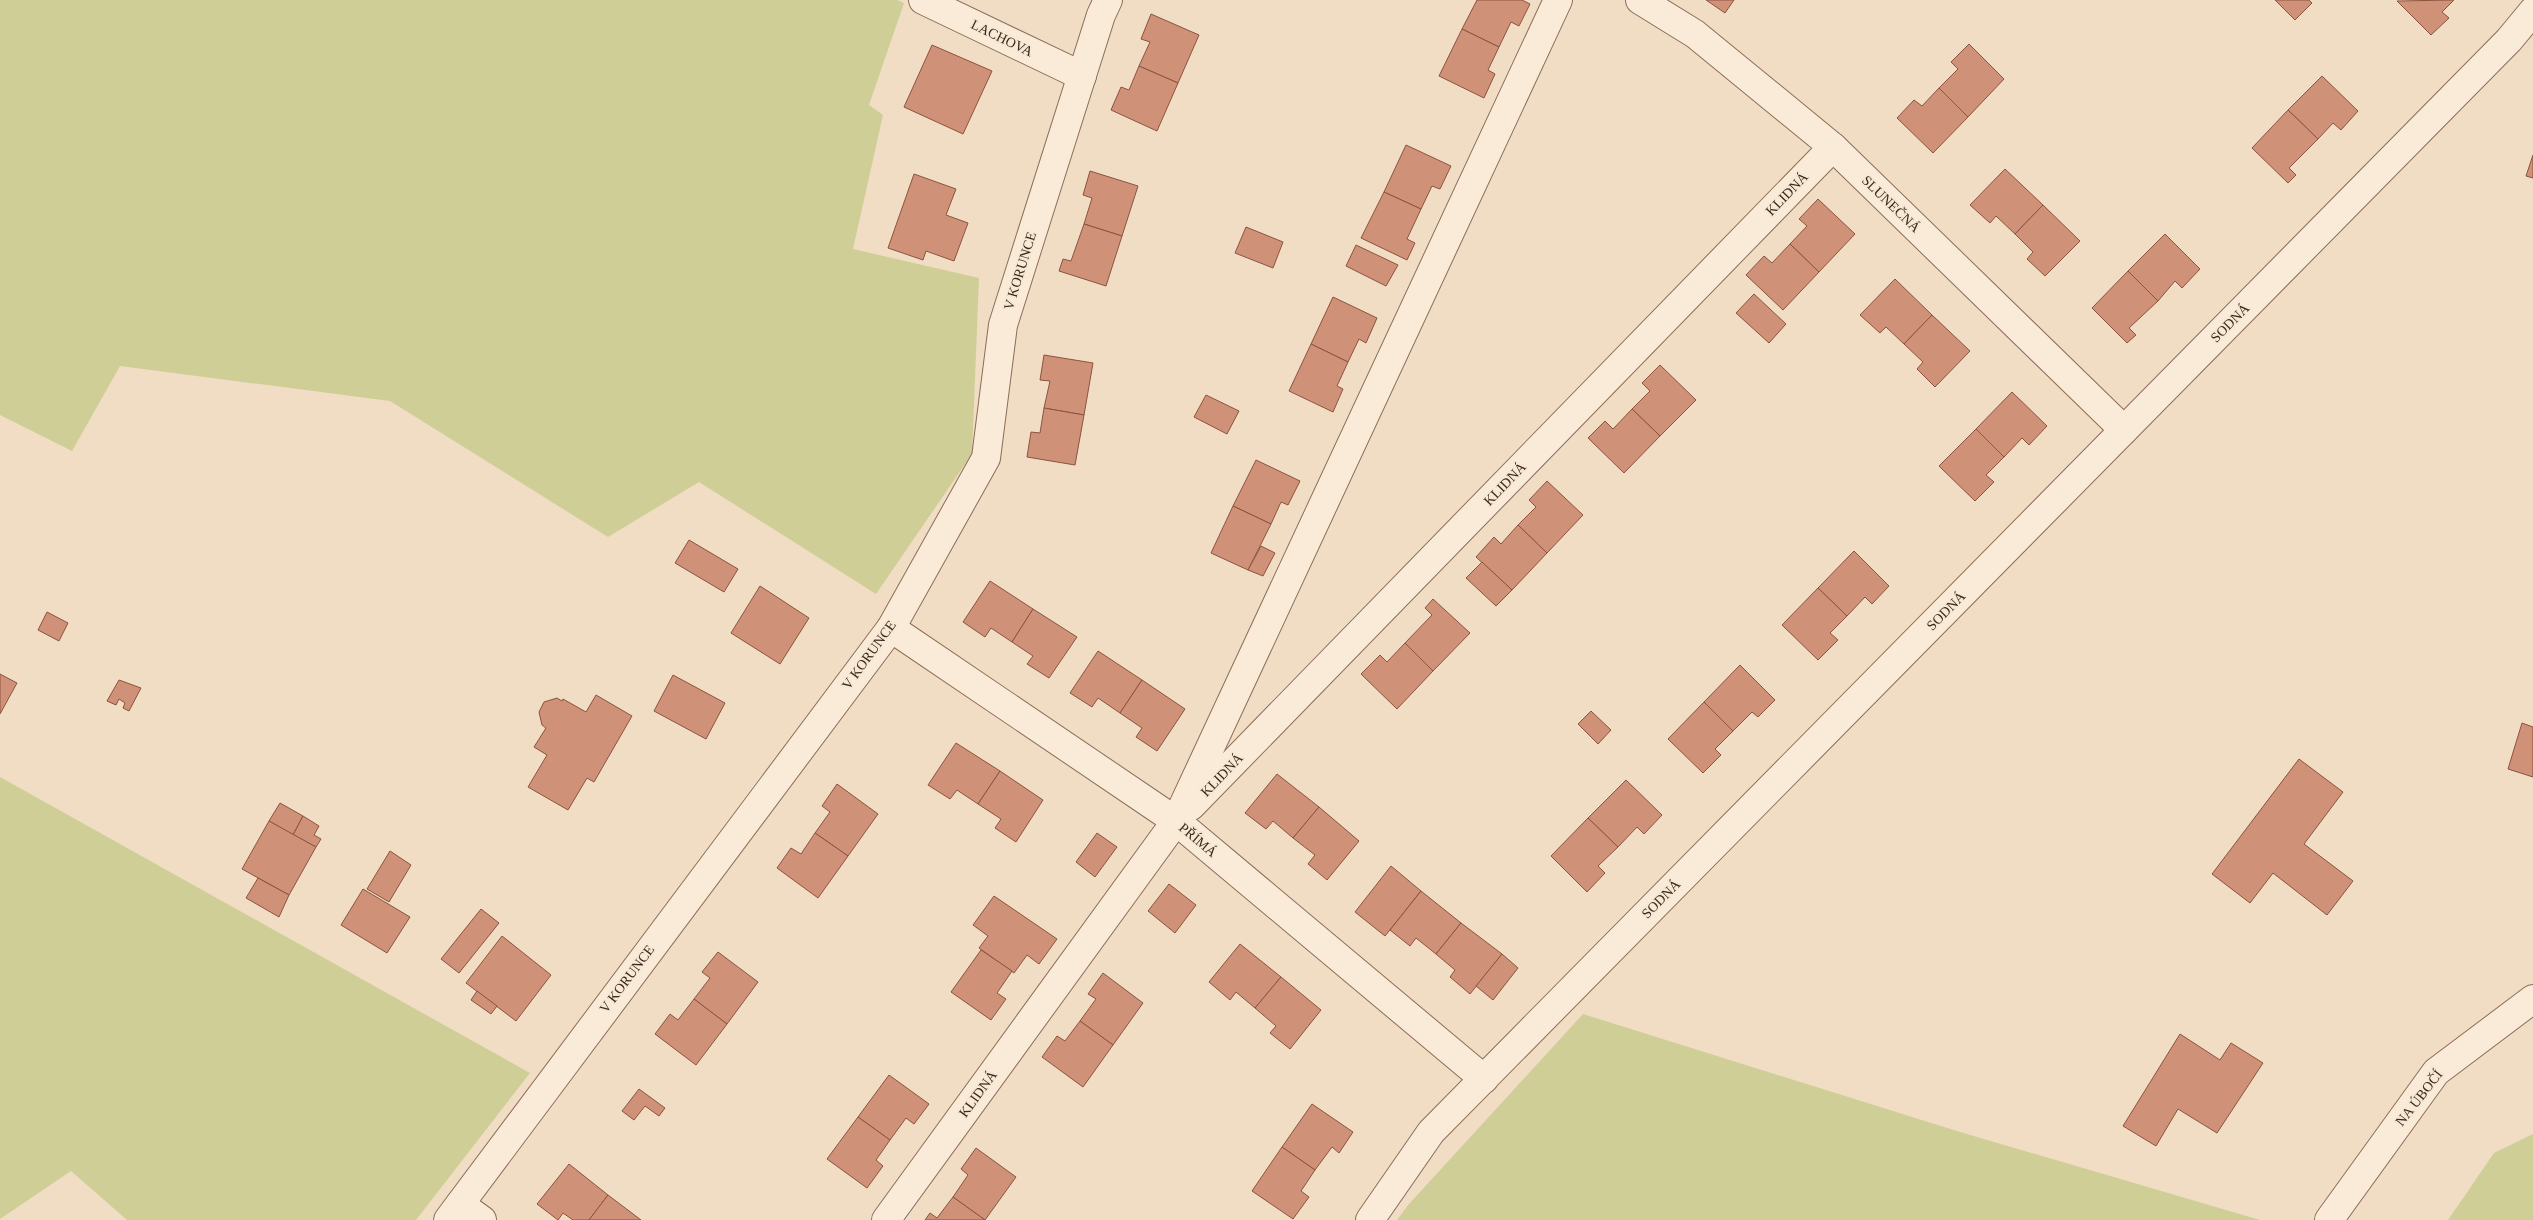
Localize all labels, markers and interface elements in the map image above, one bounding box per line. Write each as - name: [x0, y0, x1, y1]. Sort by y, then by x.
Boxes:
- street label: LACHOVA: [969, 17, 1036, 60]
- street label: KLIDNÁ: [1762, 168, 1812, 219]
- street label: SLUNEČNÁ: [1859, 172, 1924, 236]
- street label: V KORUNCE: [1001, 230, 1039, 312]
- street label: SODNÁ: [2207, 299, 2253, 345]
- street label: KLIDNÁ: [1480, 458, 1530, 509]
- street label: SODNÁ: [1923, 587, 1969, 633]
- street label: V KORUNCE: [839, 618, 899, 692]
- street label: KLIDNÁ: [1197, 749, 1247, 800]
- street label: PŘÍMÁ: [1176, 819, 1221, 861]
- street label: SODNÁ: [1638, 875, 1684, 921]
- street label: V KORUNCE: [597, 942, 657, 1016]
- street label: NA ÚBOČÍ: [2392, 1066, 2446, 1129]
- street label: KLIDNÁ: [955, 1067, 1000, 1120]

